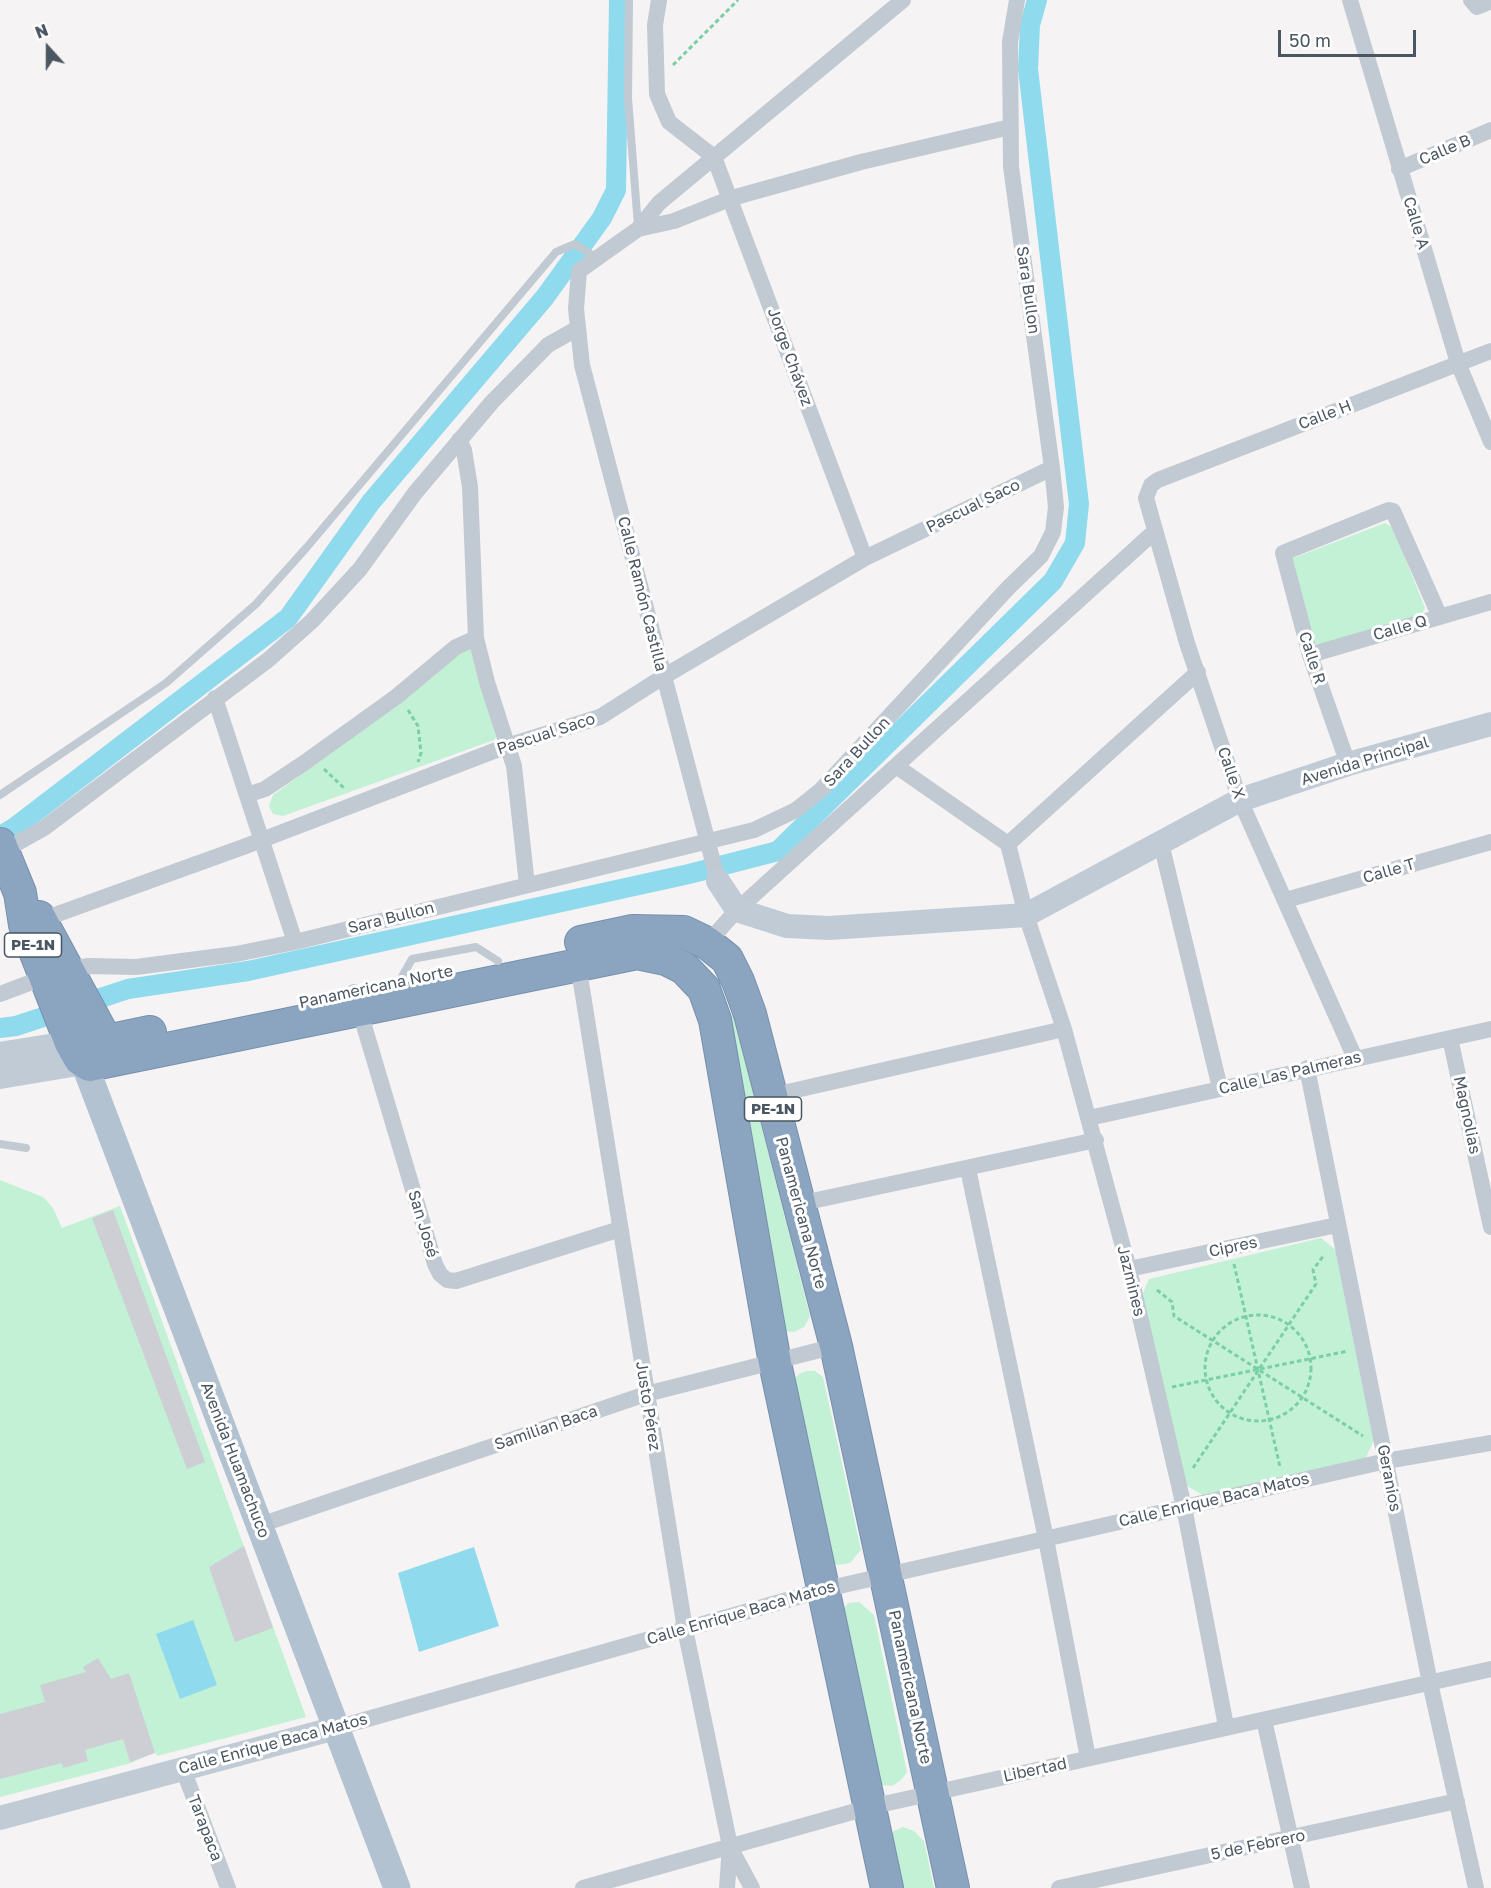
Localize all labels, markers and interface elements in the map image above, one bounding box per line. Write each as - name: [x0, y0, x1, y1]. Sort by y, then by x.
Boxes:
- north arrow: [18, 18, 78, 78]
- scale bar: [1281, 18, 1419, 56]
- text: N: [32, 20, 51, 43]
- text: 50 m: [1289, 29, 1331, 51]
- street label: Calle B: [1416, 131, 1474, 169]
- street label: Calle A: [1399, 194, 1433, 252]
- street label: Sara Bullon: [1012, 245, 1044, 335]
- street label: Jorge Chávez: [763, 305, 817, 409]
- street label: Calle H: [1296, 396, 1354, 434]
- street label: Pascual Saco: [923, 475, 1023, 537]
- street label: Calle Ramón Castilla: [613, 515, 671, 673]
- street label: Calle Q: [1371, 611, 1429, 645]
- street label: Calle R: [1295, 629, 1329, 687]
- street label: Pascual Saco: [495, 709, 597, 759]
- street label: Sara Bullon: [820, 713, 894, 791]
- street label: Avenida Principal: [1299, 732, 1431, 790]
- street label: Calle X: [1213, 744, 1249, 802]
- street label: Calle T: [1361, 854, 1417, 888]
- street label: Sara Bullon: [346, 898, 436, 938]
- road number: PE-1N: [4, 933, 62, 957]
- street label: Panamericana Norte: [297, 961, 455, 1013]
- street label: Calle Las Palmeras: [1217, 1047, 1363, 1099]
- street label: Magnolias: [1449, 1074, 1485, 1156]
- road number: PE-1N: [744, 1097, 802, 1121]
- street label: Panamericana Norte: [771, 1135, 831, 1291]
- street label: San José: [404, 1188, 442, 1260]
- street label: Cipres: [1207, 1233, 1259, 1261]
- street label: Jazmines: [1113, 1244, 1149, 1318]
- street label: Justo Pérez: [631, 1360, 665, 1452]
- street label: Avenida Huamachuco: [196, 1379, 274, 1541]
- street label: Samilian Baca: [492, 1401, 600, 1455]
- street label: Geranios: [1373, 1443, 1405, 1513]
- street label: Calle Enrique Baca Matos: [1117, 1469, 1311, 1531]
- street label: Calle Enrique Baca Matos: [645, 1577, 837, 1649]
- street label: Panamericana Norte: [884, 1608, 936, 1766]
- street label: Calle Enrique Baca Matos: [176, 1710, 370, 1778]
- street label: Libertad: [1002, 1754, 1068, 1786]
- street label: Tarapaca: [184, 1792, 226, 1864]
- street label: 5 de Febrero: [1209, 1826, 1307, 1864]

